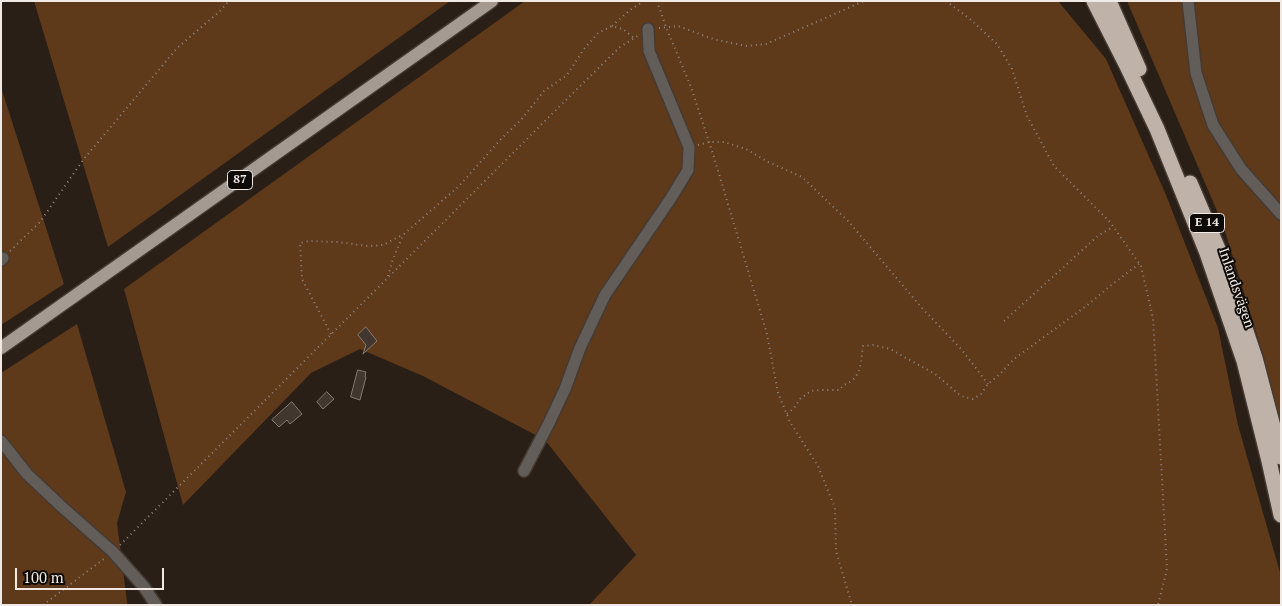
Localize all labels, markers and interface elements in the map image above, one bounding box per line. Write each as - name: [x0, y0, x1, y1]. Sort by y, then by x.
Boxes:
- road number: 87: [228, 170, 252, 190]
- road number: E 14: [1190, 214, 1224, 232]
- street label: Inlandsvägen: [1214, 246, 1258, 330]
- scale bar: [18, 558, 166, 590]
- text: 100 m: [23, 567, 64, 587]

